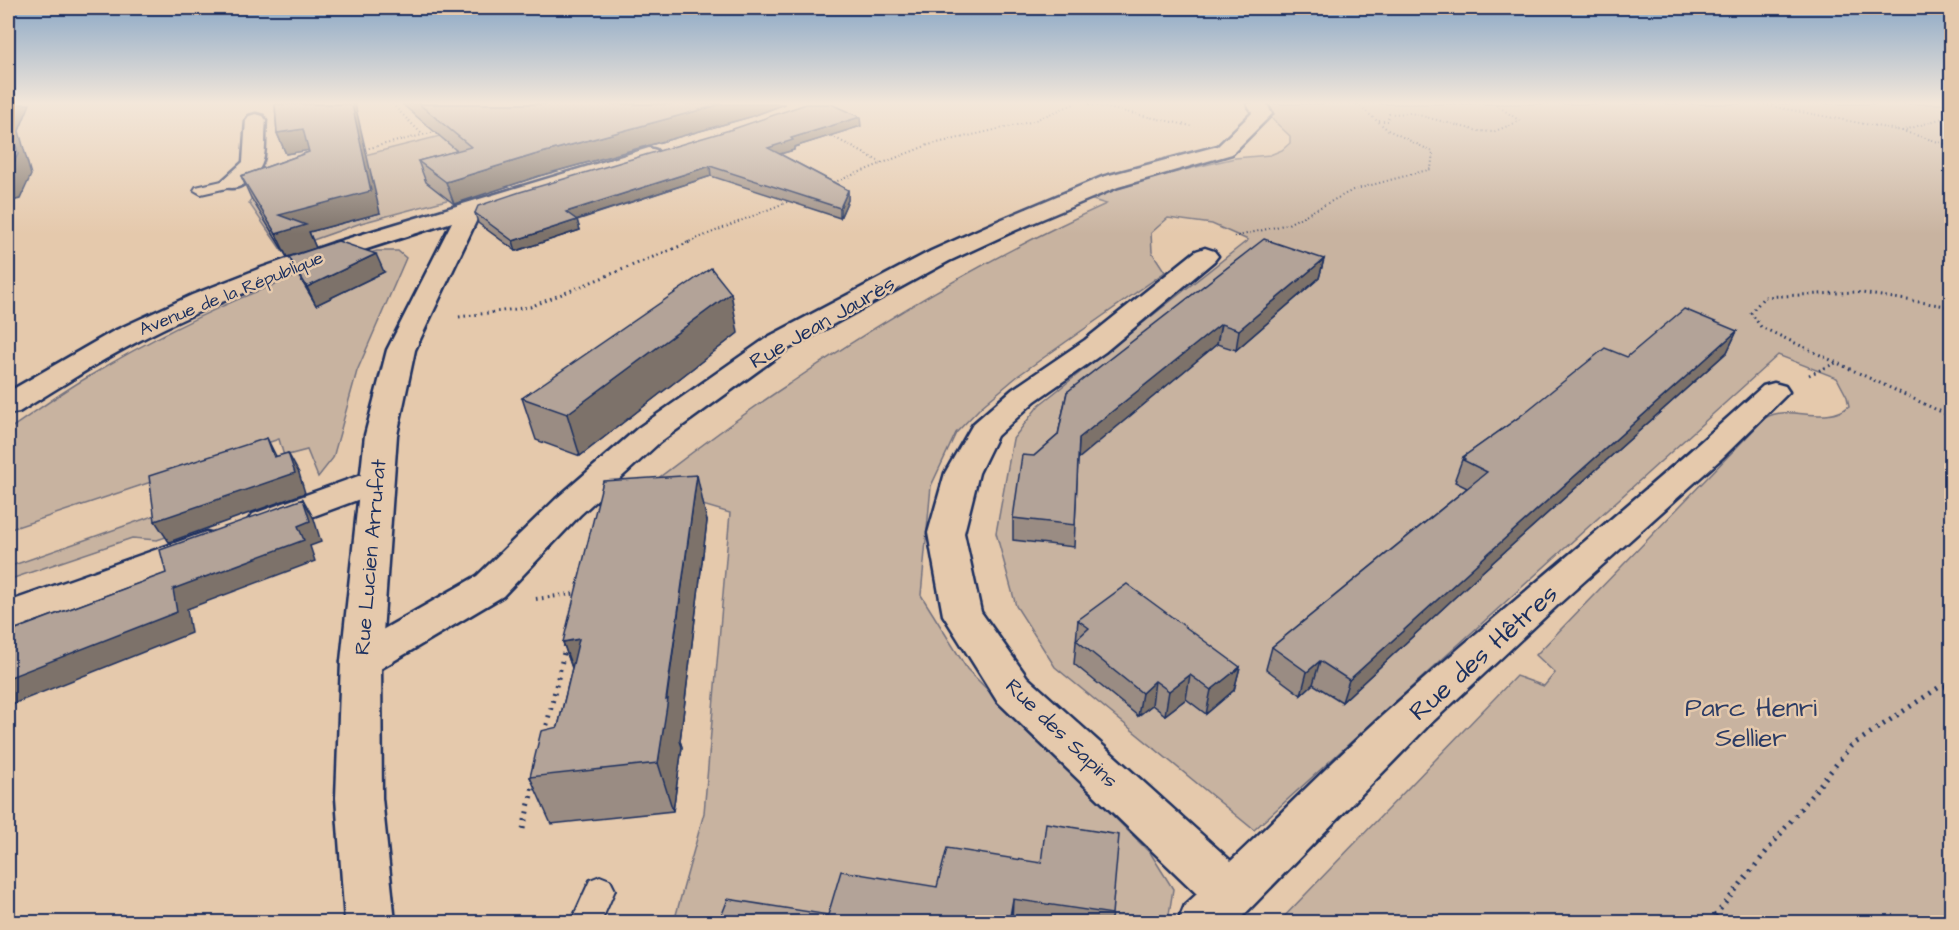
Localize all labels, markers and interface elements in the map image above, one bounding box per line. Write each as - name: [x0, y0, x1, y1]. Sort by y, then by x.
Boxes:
- street label: Avenue de la République: [135, 245, 327, 342]
- street label: Rue Jean Jaurès: [744, 269, 900, 376]
- street label: Rue Lucien Arrufat: [347, 458, 394, 656]
- street label: Rue des Hêtres: [1401, 576, 1566, 729]
- street label: Rue des Sapins: [998, 672, 1124, 795]
- park label: Parc Henri Sellier: [1685, 690, 1817, 756]

